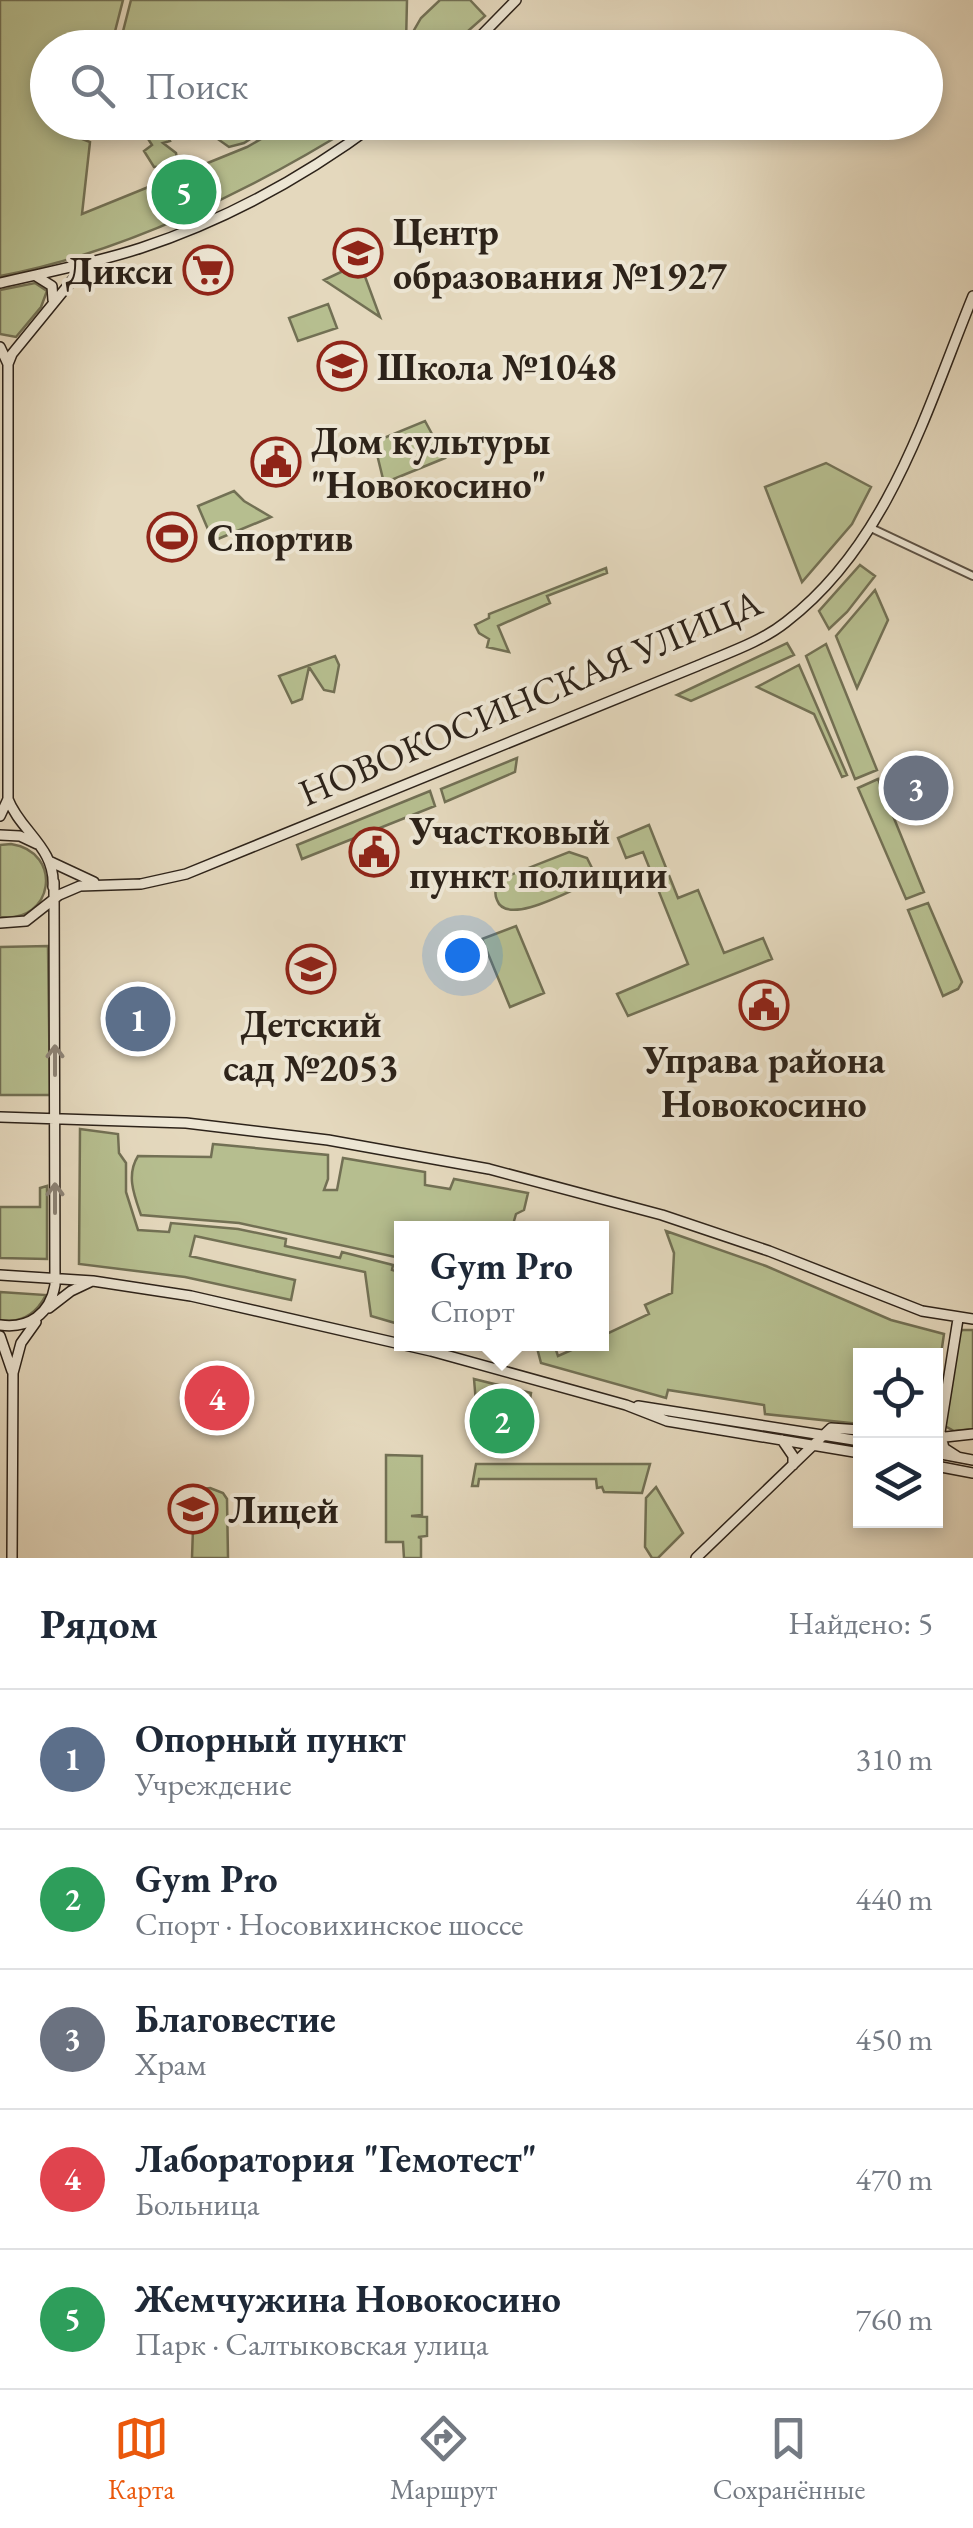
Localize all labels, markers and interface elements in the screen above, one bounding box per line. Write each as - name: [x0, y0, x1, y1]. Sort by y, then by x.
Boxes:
- search box: [30, 30, 943, 140]
- icon: search: [65, 58, 120, 113]
- text: Поиск: [145, 61, 248, 110]
- pin: 5: [152, 154, 216, 230]
- place label: Центр образования №1927: [393, 207, 728, 300]
- school or university icon: Центр образования №1927: [332, 227, 384, 279]
- supermarket icon: Дикси: [182, 244, 234, 296]
- place label: Дикси: [65, 246, 173, 295]
- school or university icon: Школа №1048: [316, 340, 368, 392]
- place label: Школа №1048: [377, 342, 617, 391]
- place label: Дом культуры "Новокосино": [311, 416, 551, 509]
- public building icon: Дом культуры "Новокосино": [250, 436, 302, 488]
- sports icon: Спортив: [146, 511, 198, 563]
- place label: Спортив: [207, 513, 353, 562]
- street label: НОВОКОСИНСКАЯ УЛИЦА: [291, 577, 769, 817]
- pin: 3: [884, 750, 948, 826]
- place label: Участковый пункт полиции: [408, 806, 667, 899]
- public building icon: Участковый пункт полиции: [348, 826, 400, 878]
- your location: [437, 930, 488, 981]
- school or university icon: Детский сад №2053: [285, 943, 337, 995]
- public building icon: Управа района Новокосино: [738, 979, 790, 1031]
- pin: 1: [106, 982, 170, 1056]
- place label: Детский сад №2053: [223, 999, 399, 1092]
- place label: Управа района Новокосино: [642, 1035, 886, 1128]
- one-way arrow: [46, 1045, 64, 1078]
- one-way arrow: [46, 1182, 64, 1214]
- popup: [394, 1221, 609, 1351]
- text: Gym Pro: [430, 1241, 573, 1290]
- text: Спорт: [430, 1290, 515, 1332]
- map controls: [853, 1348, 943, 1528]
- button: locate: [853, 1348, 943, 1438]
- pin: 4: [184, 1360, 250, 1436]
- pin: 2: [470, 1384, 534, 1458]
- button: layers: [853, 1438, 943, 1528]
- school or university icon: Лицей: [167, 1483, 219, 1535]
- place label: Лицей: [228, 1485, 339, 1534]
- text: Рядом: [40, 1596, 158, 1651]
- text: Найдено: 5: [788, 1602, 933, 1644]
- text: Опорный пункт: [135, 1714, 406, 1763]
- text: 1: [64, 1738, 81, 1780]
- text: 310 m: [856, 1738, 933, 1780]
- text: Учреждение: [135, 1763, 292, 1805]
- text: Gym Pro: [135, 1854, 278, 1903]
- text: 2: [64, 1878, 81, 1920]
- text: 440 m: [856, 1878, 933, 1920]
- text: Спорт · Носовихинское шоссе: [135, 1903, 524, 1945]
- text: Благовестие: [135, 1994, 336, 2043]
- text: 3: [64, 2018, 81, 2060]
- text: 450 m: [856, 2018, 933, 2060]
- text: Храм: [135, 2043, 206, 2085]
- text: Лаборатория "Гемотест": [135, 2134, 537, 2183]
- text: 4: [64, 2158, 81, 2200]
- text: 470 m: [856, 2158, 933, 2200]
- text: Больница: [135, 2183, 259, 2225]
- text: Жемчужина Новокосино: [135, 2274, 561, 2323]
- text: 5: [64, 2298, 81, 2340]
- text: 760 m: [856, 2298, 933, 2340]
- text: Парк · Салтыковская улица: [135, 2323, 489, 2365]
- tab: Карта: [108, 2411, 175, 2507]
- tab: Маршрут: [390, 2411, 497, 2507]
- tab: Сохранённые: [713, 2411, 865, 2507]

